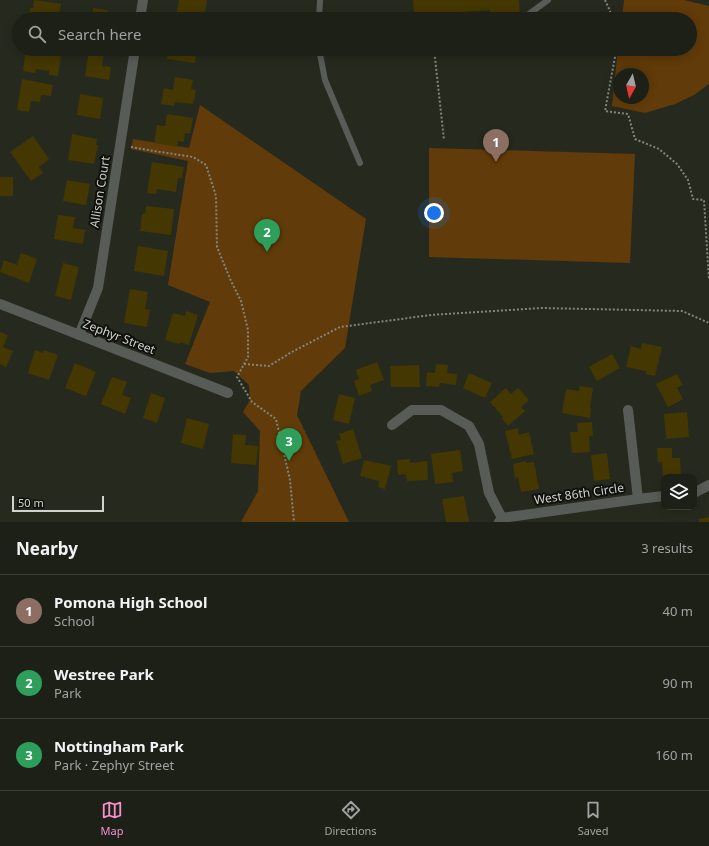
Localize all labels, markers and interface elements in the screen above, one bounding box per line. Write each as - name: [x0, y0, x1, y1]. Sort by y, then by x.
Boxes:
- search box: [12, 12, 697, 56]
- icon: search: [26, 23, 48, 45]
- text: Search here: [58, 24, 141, 44]
- north arrow: [613, 68, 649, 104]
- pin: 1: [483, 129, 509, 162]
- street label: Allison Court: [85, 154, 114, 229]
- your location: [424, 203, 444, 223]
- pin: 2: [254, 219, 280, 252]
- street label: Zephyr Street: [81, 315, 158, 358]
- pin: 3: [276, 428, 302, 461]
- map controls: [661, 474, 697, 510]
- button: layers: [661, 474, 697, 510]
- street label: West 86th Circle: [533, 479, 625, 508]
- scale bar: [12, 494, 104, 513]
- text: 50 m: [18, 495, 44, 510]
- text: Nearby: [16, 537, 78, 560]
- text: 3 results: [641, 539, 693, 557]
- text: Pomona High School: [54, 592, 207, 612]
- text: 1: [25, 602, 33, 620]
- text: 40 m: [663, 602, 693, 620]
- text: School: [54, 612, 95, 630]
- text: Westree Park: [54, 664, 154, 684]
- text: 2: [25, 674, 33, 692]
- text: 90 m: [663, 674, 693, 692]
- text: Park: [54, 684, 81, 702]
- text: Nottingham Park: [54, 736, 184, 756]
- text: 3: [25, 746, 33, 764]
- text: 160 m: [655, 746, 693, 764]
- text: Park · Zephyr Street: [54, 756, 174, 774]
- tab: Map: [101, 799, 123, 838]
- tab: Directions: [324, 799, 377, 838]
- tab: Saved: [578, 799, 608, 838]

